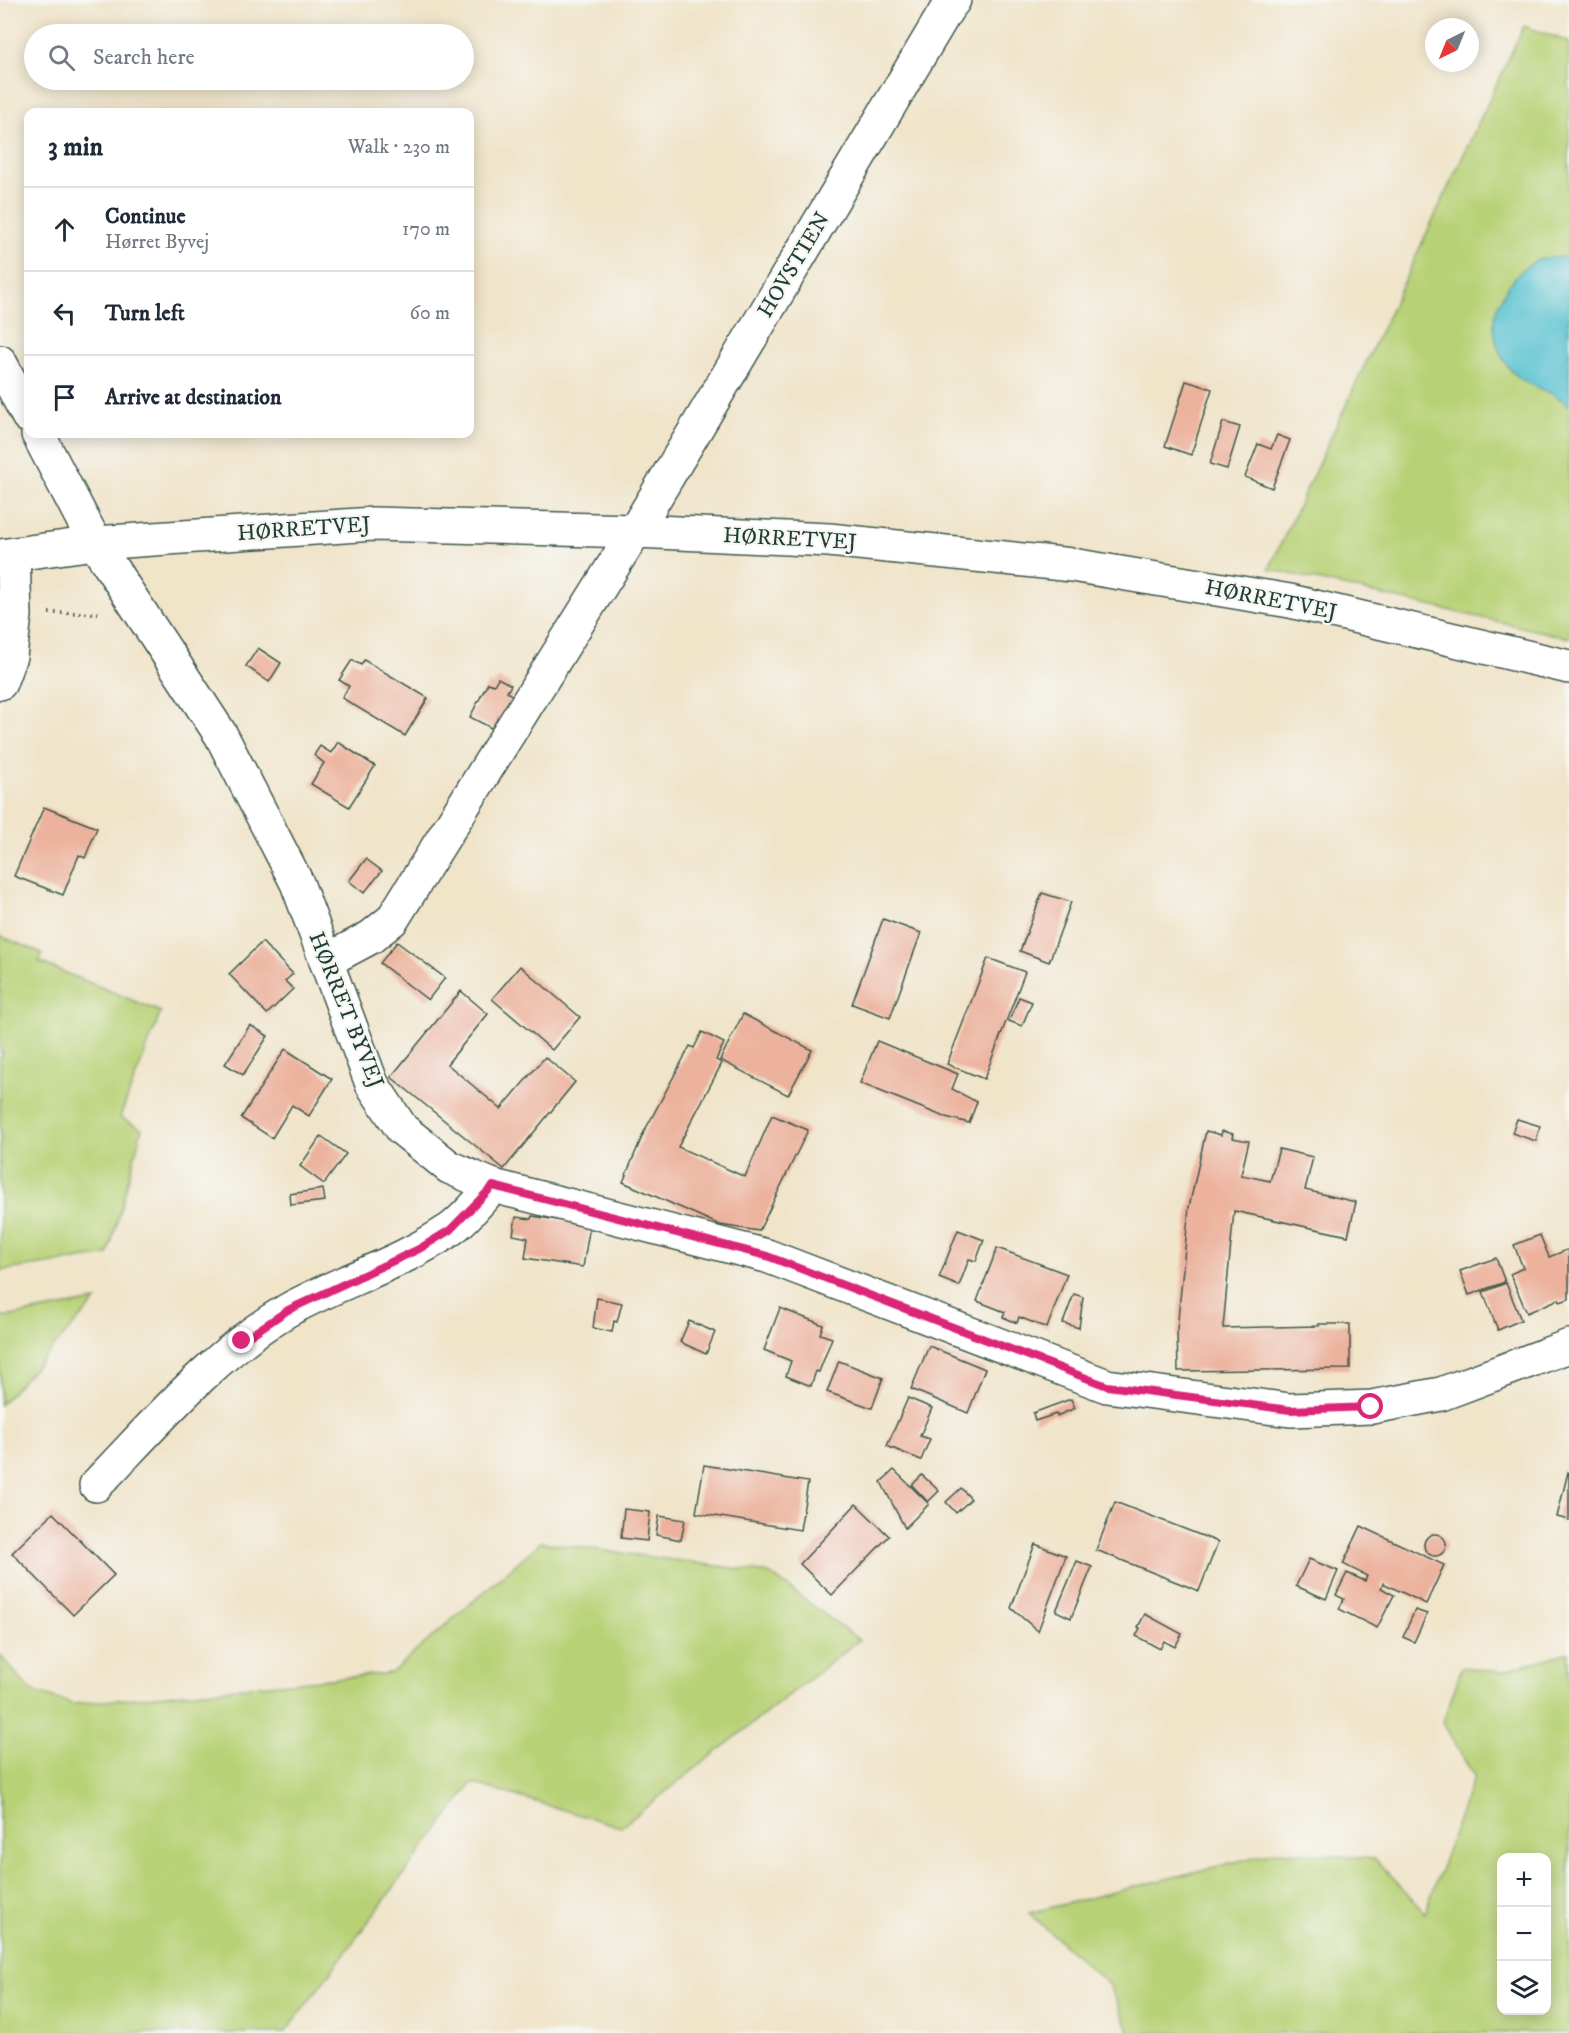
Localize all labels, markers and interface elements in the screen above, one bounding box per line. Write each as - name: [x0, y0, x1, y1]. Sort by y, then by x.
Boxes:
- north arrow: [1425, 18, 1479, 72]
- search box: [24, 24, 474, 90]
- icon: search: [45, 41, 78, 74]
- text: Search here: [93, 44, 195, 71]
- text: 3 min: [48, 131, 103, 164]
- text: Walk · 230 m: [348, 135, 450, 160]
- text: Continue: [105, 203, 186, 230]
- street label: HOVSTIEN: [752, 207, 836, 323]
- icon: ahead: [48, 213, 81, 246]
- text: 170 m: [402, 217, 450, 242]
- text: Hørret Byvej: [105, 230, 209, 255]
- icon: left: [48, 297, 81, 330]
- text: Turn left: [105, 300, 185, 327]
- text: 60 m: [410, 301, 450, 326]
- icon: arrive: [48, 381, 81, 414]
- text: Arrive at destination: [105, 384, 282, 411]
- street label: HØRRETVEJ: [236, 511, 372, 547]
- street label: HØRRETVEJ: [722, 522, 858, 556]
- street label: HØRRETVEJ: [1203, 574, 1339, 626]
- street label: HØRRET BYVEJ: [302, 928, 390, 1092]
- route end: [228, 1327, 254, 1353]
- route start: [1357, 1393, 1383, 1419]
- map controls: [1497, 1853, 1551, 2015]
- button: +: [1497, 1853, 1551, 1907]
- button: −: [1497, 1907, 1551, 1961]
- button: layers: [1497, 1961, 1551, 2015]

